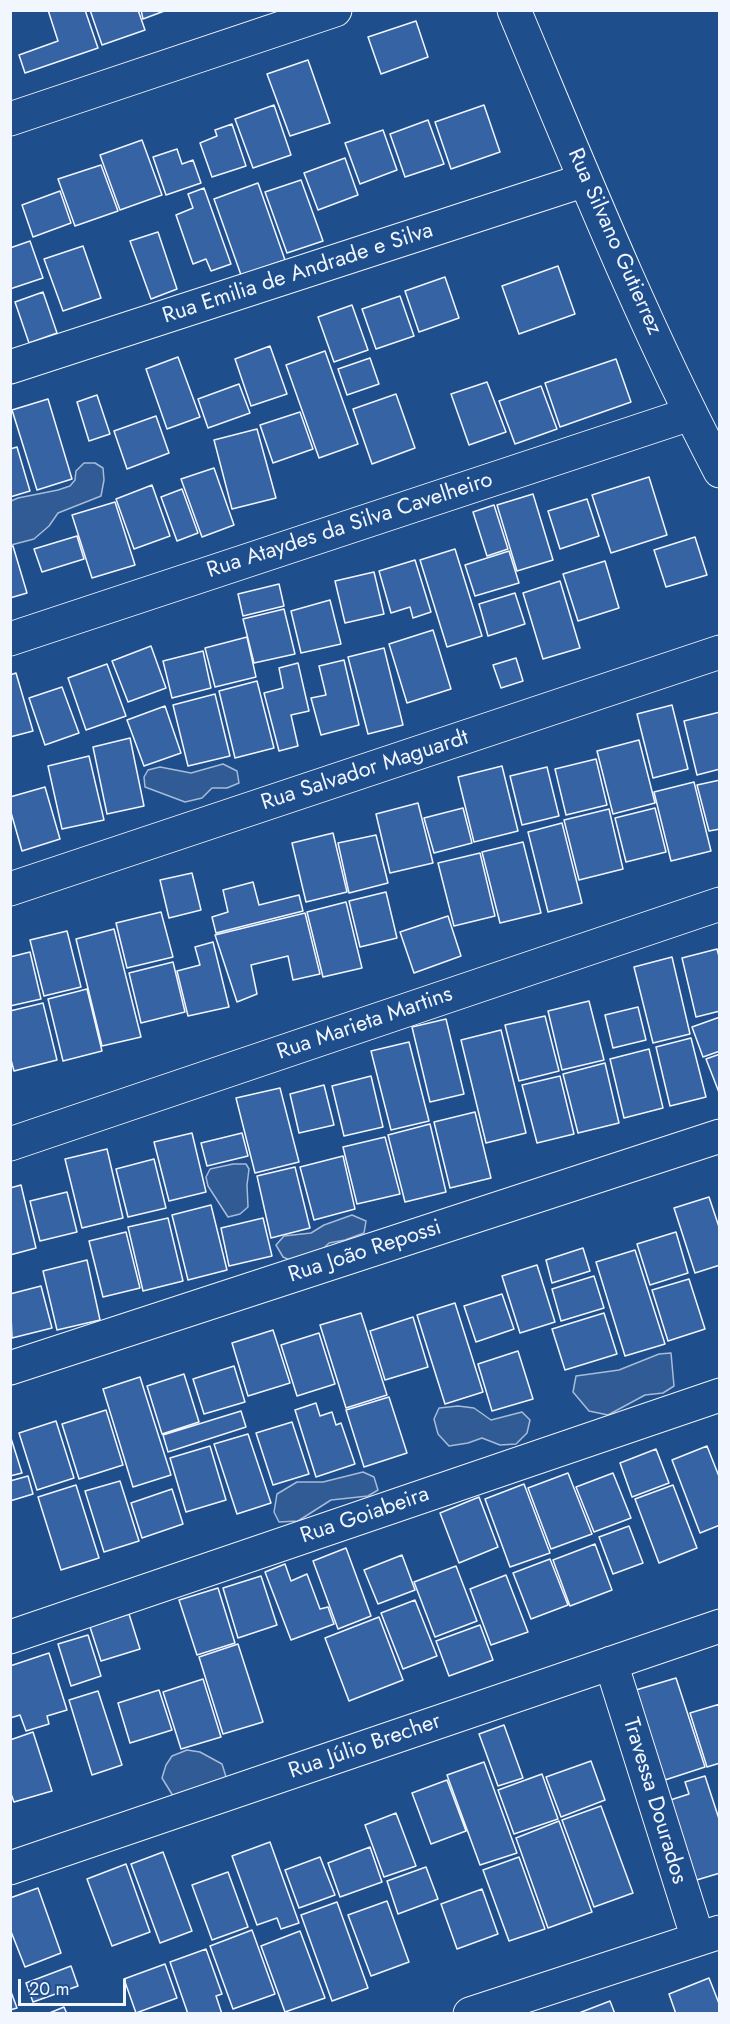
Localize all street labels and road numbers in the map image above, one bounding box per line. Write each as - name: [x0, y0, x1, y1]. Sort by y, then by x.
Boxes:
- street label: Rua Silvano Gutierrez: [561, 145, 667, 339]
- street label: Rua Emilia de Andrade e Silva: [159, 218, 437, 330]
- street label: Rua Ataydes da Silva Cavelheiro: [204, 467, 496, 585]
- street label: Rua Salvador Maguardt: [258, 725, 472, 817]
- street label: Rua Marieta Martins: [274, 982, 456, 1066]
- street label: Rua João Repossi: [285, 1215, 445, 1289]
- street label: Rua Goiabeira: [297, 1482, 433, 1550]
- street label: Rua Júlio Brecher: [286, 1709, 444, 1785]
- street label: Travessa Dourados: [616, 1715, 692, 1887]

